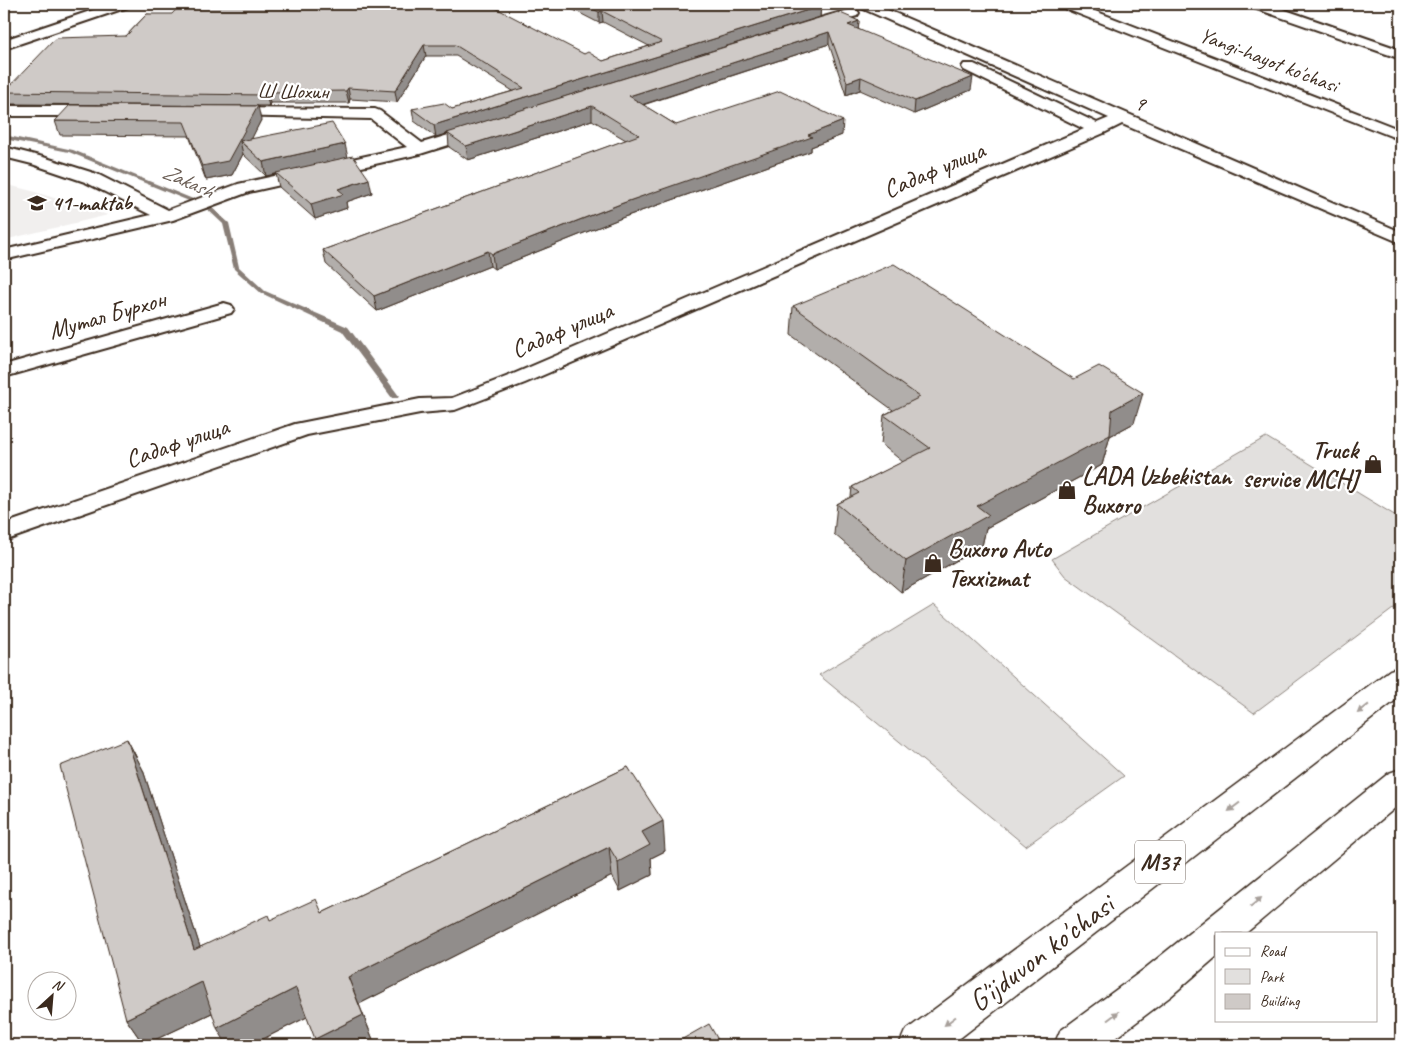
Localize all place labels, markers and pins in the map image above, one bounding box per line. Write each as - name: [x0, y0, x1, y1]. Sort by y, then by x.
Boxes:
- place label: 41-maktab: [52, 190, 133, 216]
- school or university icon: 41-maktab: [26, 192, 48, 214]
- place label: Truck service MCHJ: [1243, 434, 1362, 495]
- shop icon: Truck service MCHJ: [1362, 453, 1384, 475]
- place label: LADA Uzbekistan Buxoro: [1082, 460, 1233, 521]
- shop icon: LADA Uzbekistan Buxoro: [1056, 479, 1078, 501]
- place label: Buxoro Avto Texxizmat: [948, 533, 1053, 594]
- shop icon: Buxoro Avto Texxizmat: [922, 552, 944, 574]

